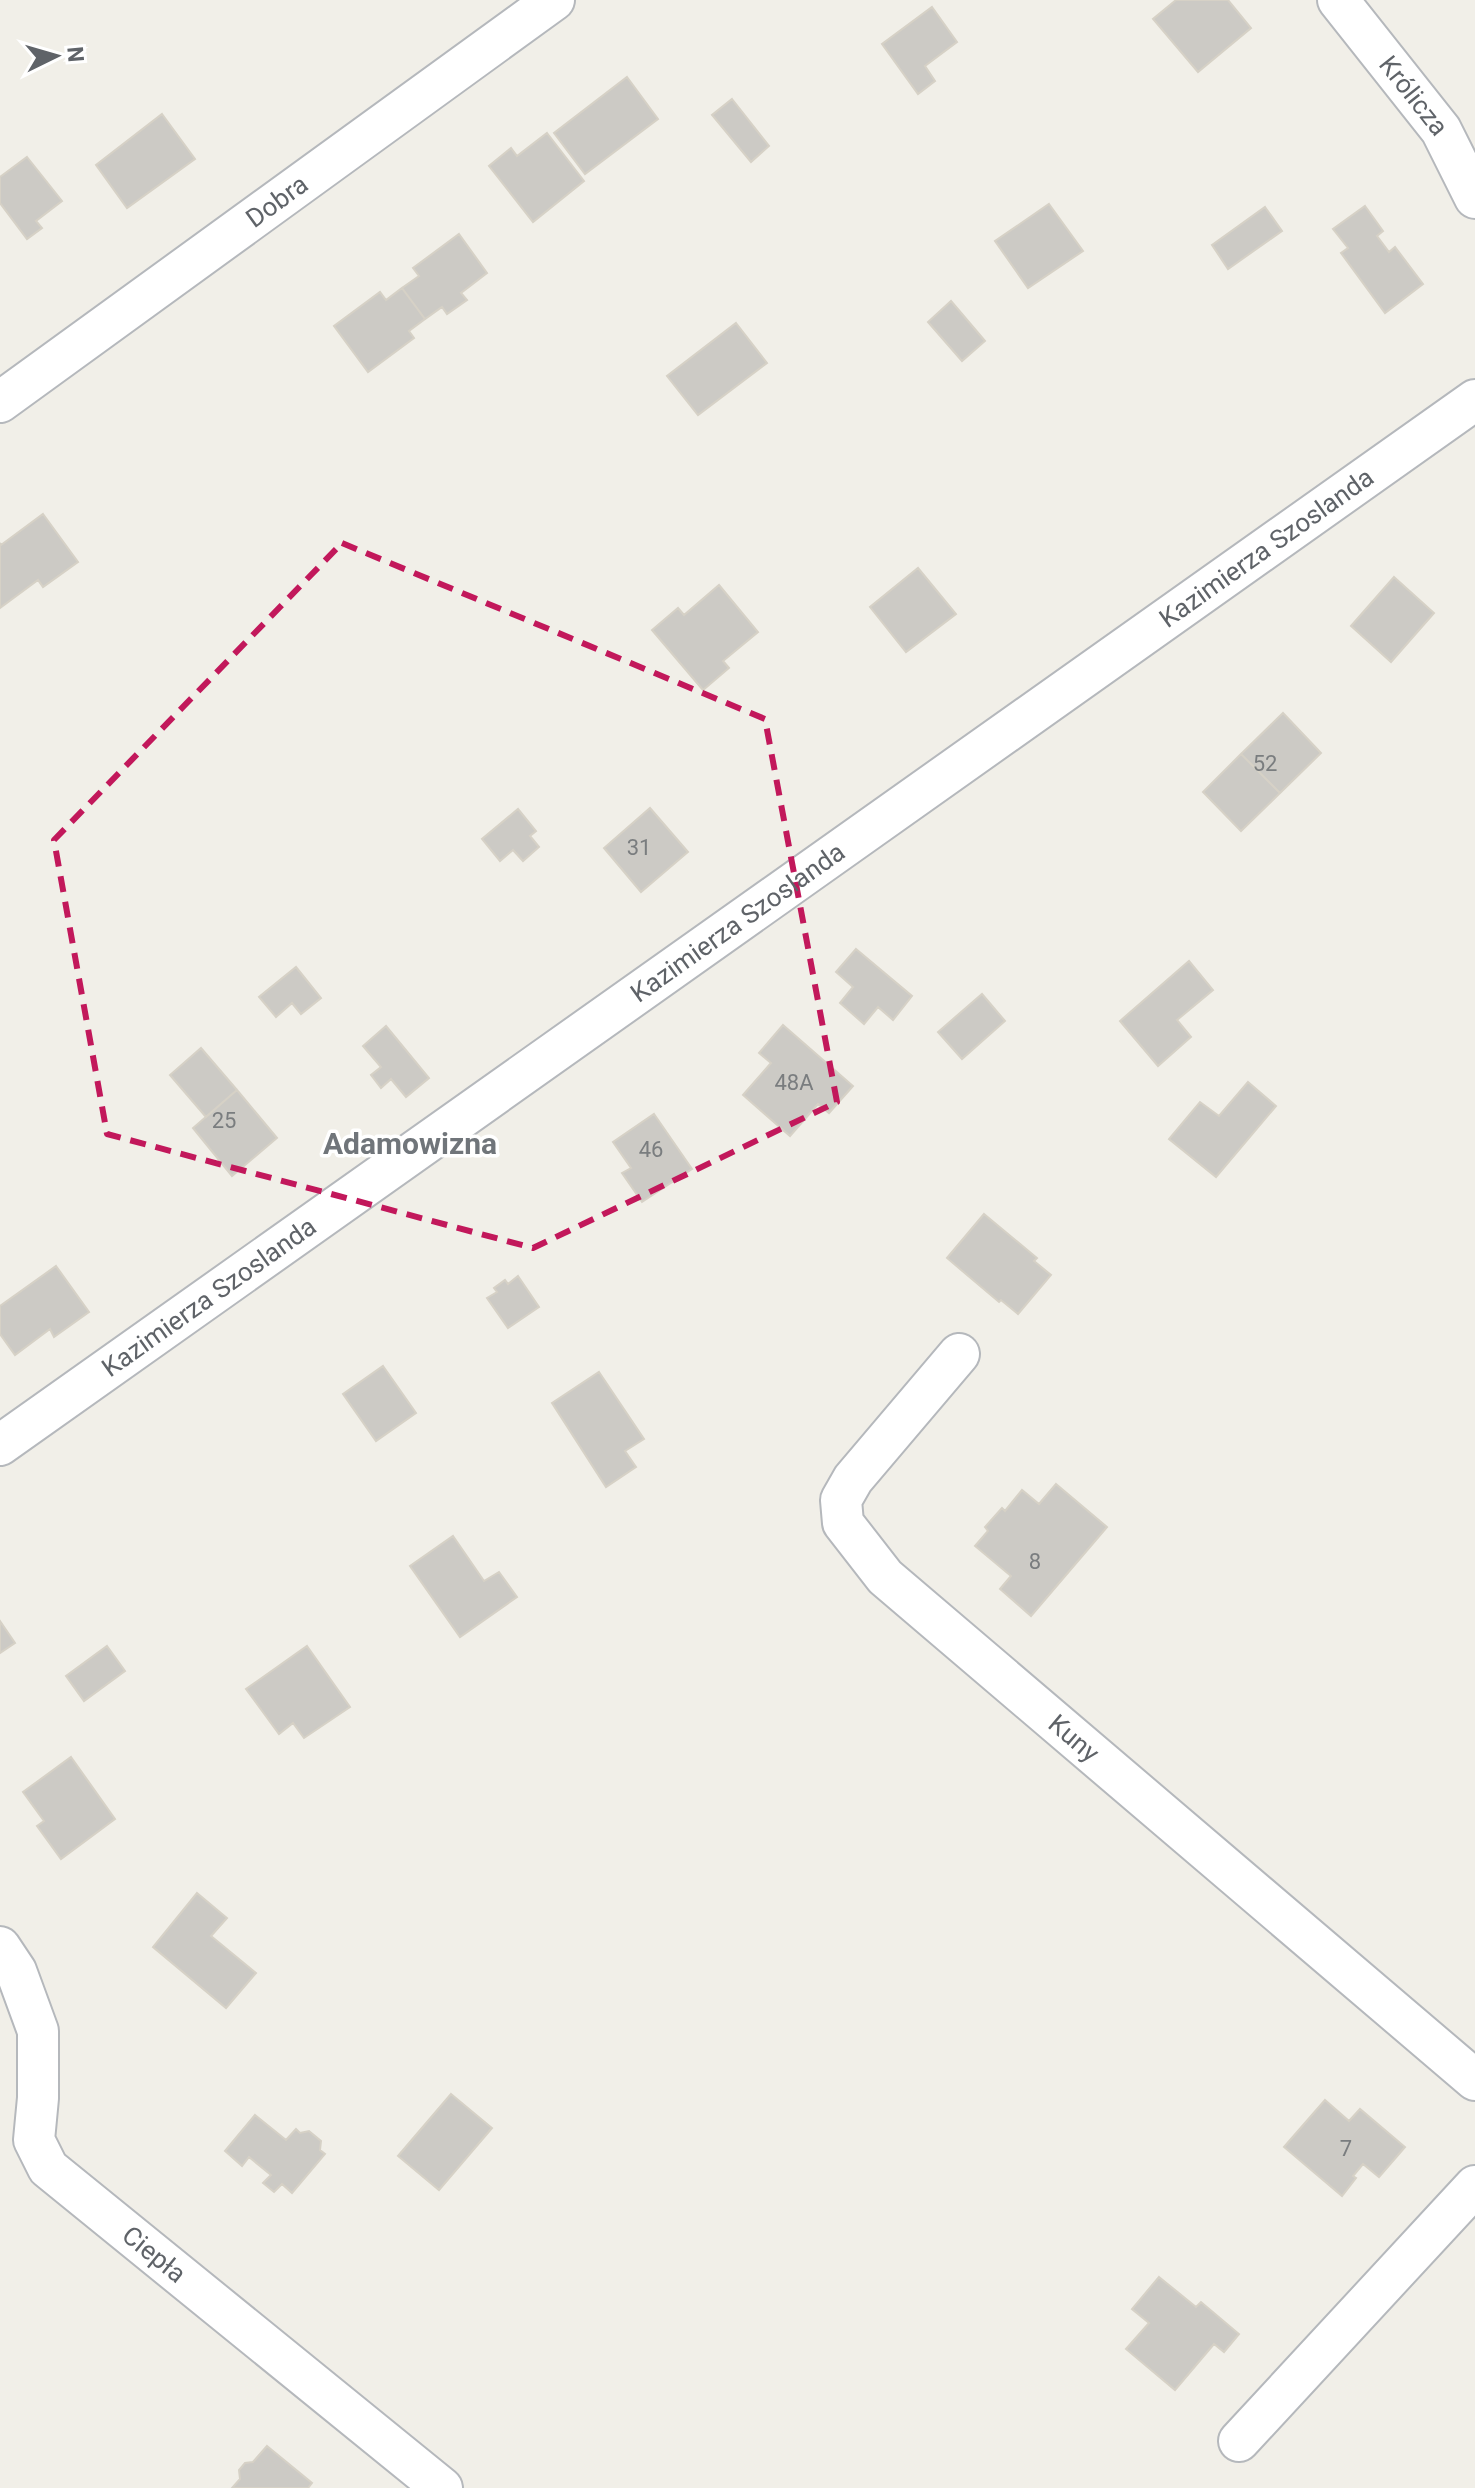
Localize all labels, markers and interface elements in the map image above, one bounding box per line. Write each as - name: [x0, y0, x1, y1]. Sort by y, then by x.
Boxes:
- north arrow: [16, 16, 96, 96]
- text: N: [62, 45, 89, 63]
- street label: Królicza: [1373, 50, 1454, 141]
- street label: Dobra: [240, 169, 314, 234]
- street label: Kazimierza Szoslanda: [1154, 462, 1379, 634]
- house number: 52: [1253, 751, 1277, 776]
- house number: 31: [627, 835, 651, 860]
- street label: Kazimierza Szoslanda: [625, 836, 850, 1008]
- house number: 48A: [774, 1070, 814, 1095]
- house number: 25: [212, 1108, 236, 1133]
- district label: Adamowizna: [323, 1126, 497, 1161]
- house number: 46: [639, 1137, 663, 1162]
- street label: Kazimierza Szoslanda: [96, 1211, 322, 1383]
- house number: 8: [1029, 1549, 1041, 1574]
- street label: Kuny: [1043, 1708, 1105, 1768]
- house number: 7: [1340, 2136, 1352, 2161]
- street label: Ciepła: [116, 2220, 192, 2289]

